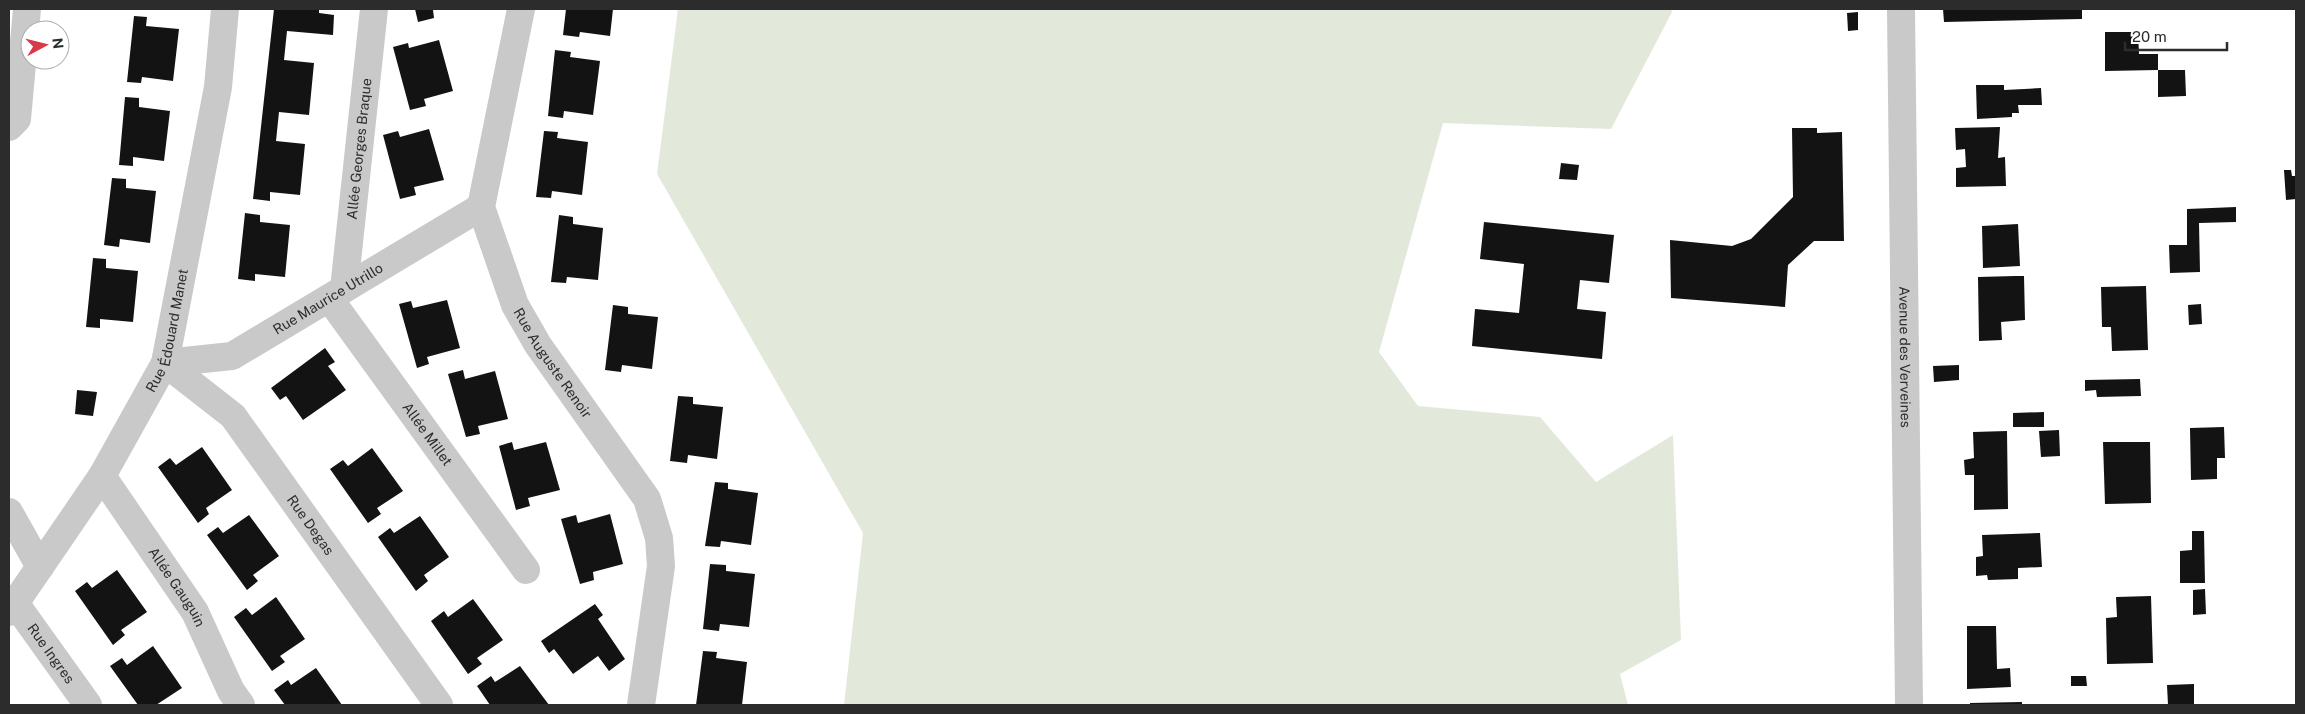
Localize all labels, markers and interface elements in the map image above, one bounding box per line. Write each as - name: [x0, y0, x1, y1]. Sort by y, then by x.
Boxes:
- north arrow: [20, 20, 70, 70]
- scale bar: [2125, 20, 2228, 52]
- text: 20 m: [2132, 28, 2167, 45]
- text: N: [49, 37, 67, 50]
- street label: Allée Georges Braque: [343, 77, 375, 220]
- street label: Rue Maurice Utrillo: [270, 260, 386, 338]
- street label: Rue Édouard Manet: [142, 267, 191, 395]
- street label: Avenue des Verveines: [1896, 286, 1914, 428]
- street label: Rue Auguste Renoir: [510, 305, 595, 421]
- street label: Allée Millet: [399, 399, 456, 469]
- street label: Rue Degas: [284, 492, 337, 558]
- street label: Allée Gauguin: [145, 544, 209, 629]
- street label: Rue Ingres: [24, 620, 78, 686]

